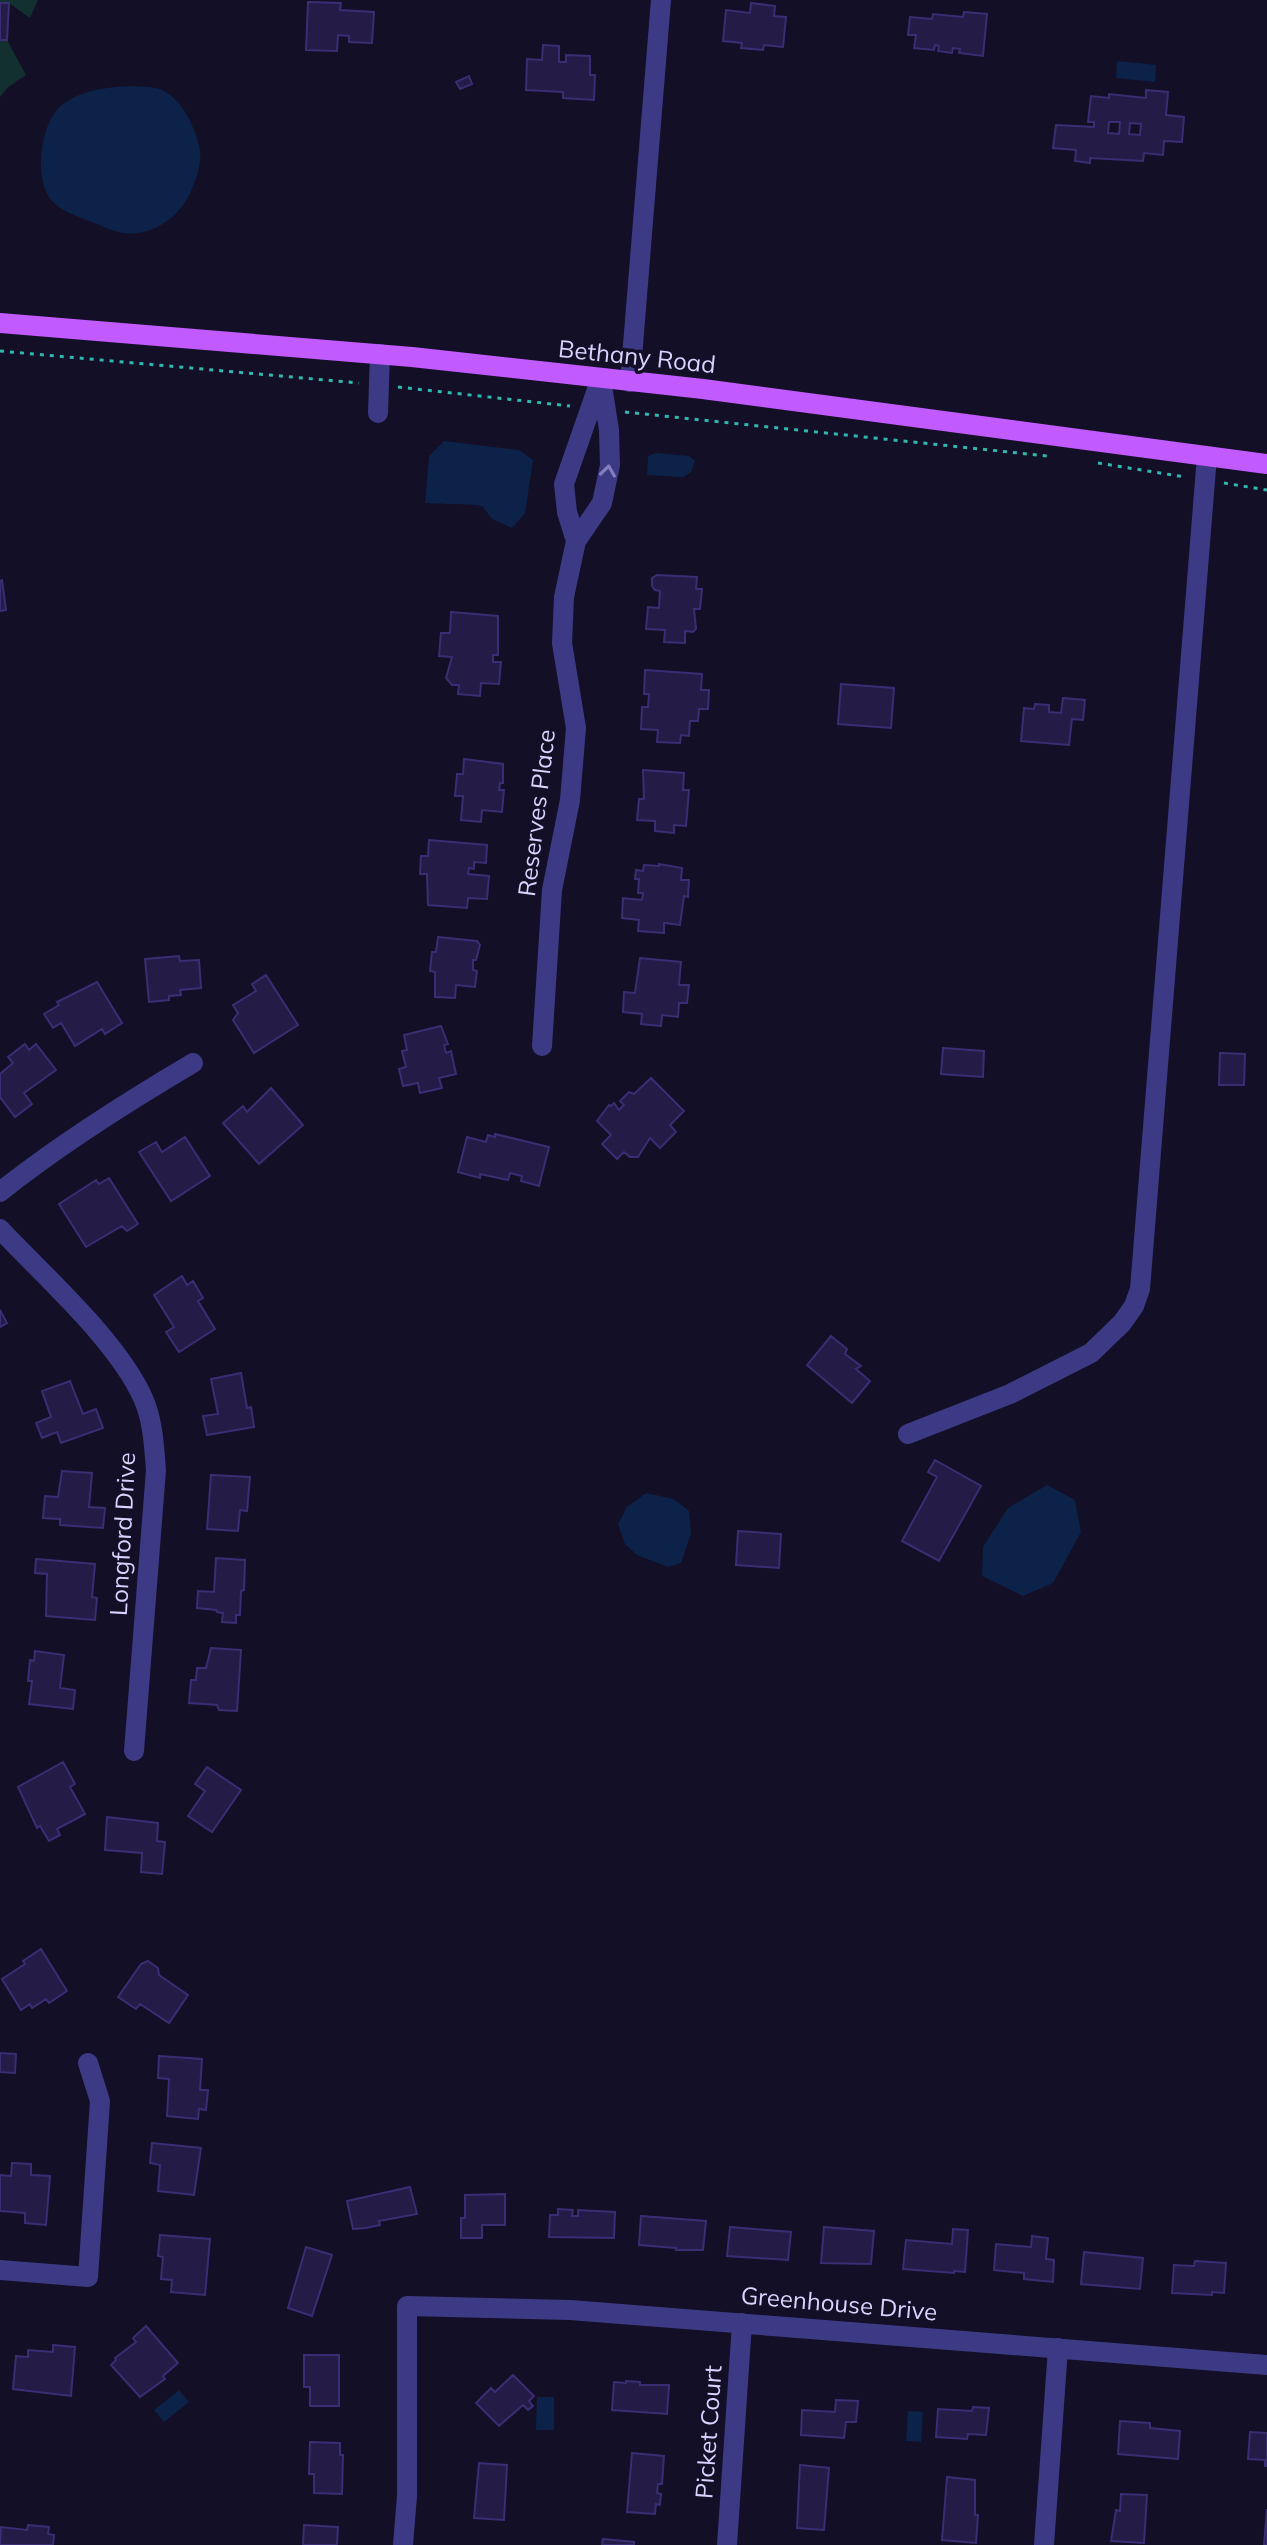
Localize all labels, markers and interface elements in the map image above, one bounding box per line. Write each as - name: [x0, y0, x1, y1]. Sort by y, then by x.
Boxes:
- street label: Bethany Road: [557, 333, 717, 379]
- one-way arrow: [599, 465, 616, 478]
- street label: Reserves Place: [511, 728, 561, 898]
- street label: Longford Drive: [103, 1451, 141, 1617]
- street label: Greenhouse Drive: [740, 2279, 939, 2327]
- street label: Picket Court: [688, 2364, 728, 2500]

